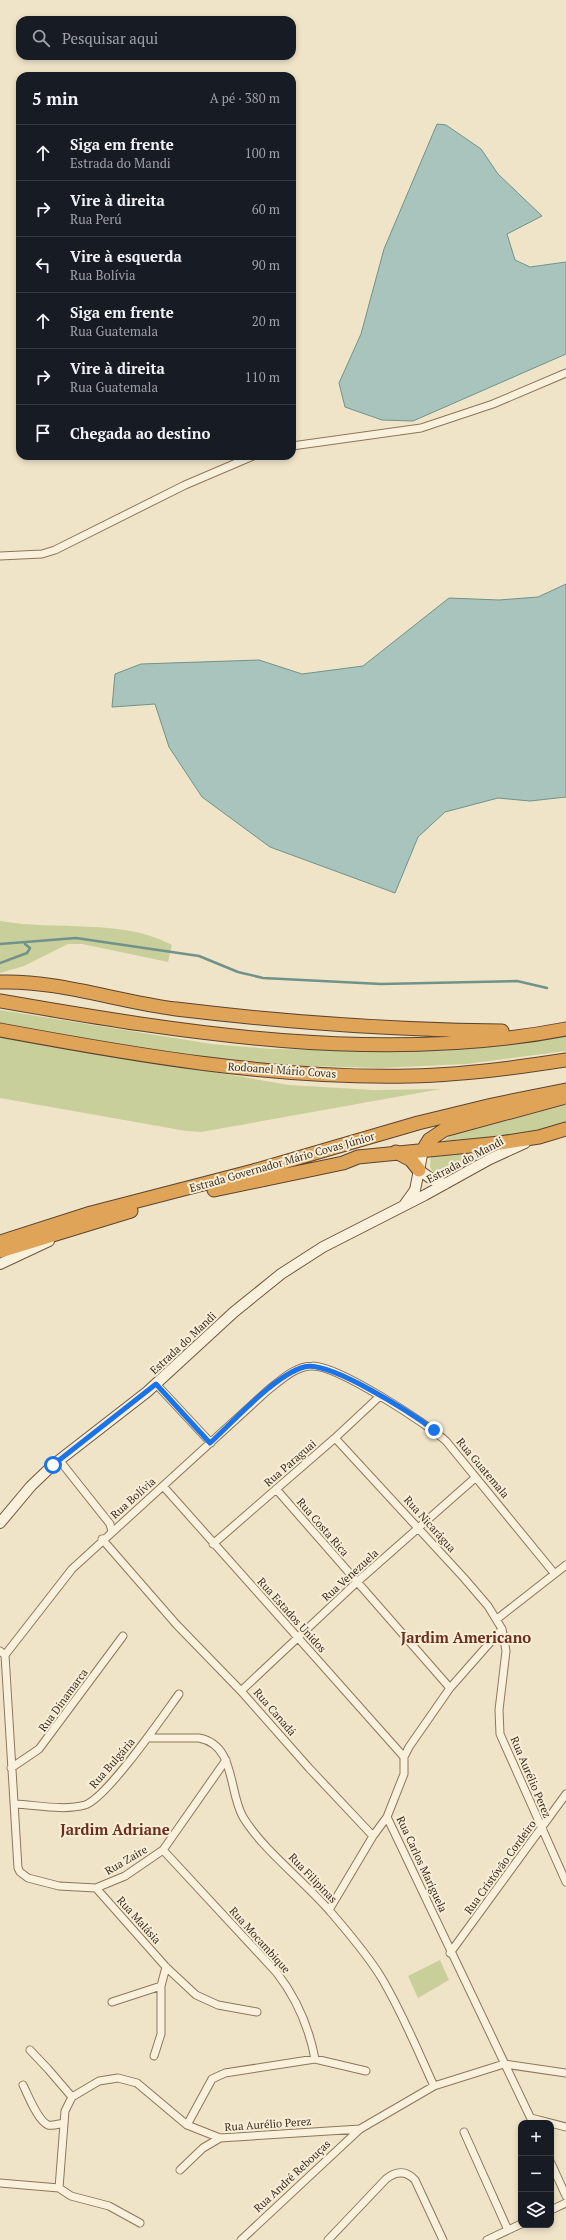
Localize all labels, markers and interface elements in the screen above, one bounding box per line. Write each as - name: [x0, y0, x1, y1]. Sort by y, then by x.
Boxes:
- search box: [16, 16, 296, 60]
- icon: search: [30, 27, 52, 49]
- text: Pesquisar aqui: [62, 28, 158, 48]
- text: 5 min: [32, 87, 79, 110]
- text: A pé · 380 m: [210, 89, 280, 107]
- text: Siga em frente: [70, 134, 174, 154]
- icon: ahead: [32, 142, 54, 164]
- text: 100 m: [245, 144, 280, 162]
- text: Estrada do Mandi: [70, 154, 171, 172]
- text: Vire à direita: [70, 190, 165, 210]
- icon: right: [32, 198, 54, 220]
- text: 60 m: [252, 200, 280, 218]
- text: Rua Perú: [70, 210, 122, 228]
- text: Vire à esquerda: [70, 246, 182, 266]
- icon: left: [32, 254, 54, 276]
- text: 90 m: [252, 256, 280, 274]
- text: Rua Bolívia: [70, 266, 136, 284]
- text: Siga em frente: [70, 302, 174, 322]
- icon: ahead: [32, 310, 54, 332]
- text: 20 m: [252, 312, 280, 330]
- text: Rua Guatemala: [70, 322, 158, 340]
- text: Vire à direita: [70, 358, 165, 378]
- icon: right: [32, 366, 54, 388]
- text: 110 m: [245, 368, 280, 386]
- text: Rua Guatemala: [70, 378, 158, 396]
- icon: arrive: [32, 422, 54, 444]
- text: Chegada ao destino: [70, 423, 210, 443]
- street label: Rodoanel Mário Covas: [227, 1059, 337, 1081]
- street label: Estrada Governador Mário Covas Júnior: [188, 1129, 377, 1195]
- street label: Estrada do Mandi: [424, 1134, 506, 1186]
- street label: Estrada do Mandi: [147, 1309, 219, 1377]
- route end: [425, 1421, 443, 1439]
- street label: Rua Guatemala: [454, 1435, 513, 1501]
- street label: Rua Paraguai: [261, 1437, 319, 1489]
- route start: [44, 1456, 62, 1474]
- street label: Rua Bolívia: [108, 1474, 159, 1522]
- street label: Rua Nicarágua: [401, 1493, 459, 1555]
- street label: Rua Costa Rica: [294, 1495, 352, 1559]
- street label: Rua Venezuela: [319, 1546, 382, 1604]
- street label: Rua Estados Unidos: [255, 1575, 330, 1656]
- district label: Jardim Americano: [401, 1627, 531, 1647]
- street label: Rua Dinamarca: [35, 1665, 91, 1734]
- street label: Rua Canadá: [251, 1686, 300, 1739]
- street label: Rua Aurélio Perez: [508, 1734, 554, 1820]
- street label: Rua Bulgária: [86, 1735, 138, 1791]
- street label: Rua Carlos Mariguela: [394, 1814, 451, 1915]
- street label: Rua Cristóvão Cordeiro: [461, 1817, 539, 1917]
- district label: Jardim Adriane: [60, 1819, 170, 1839]
- street label: Rua Zaire: [102, 1842, 150, 1878]
- street label: Rua Filipinas: [286, 1850, 340, 1906]
- street label: Rua Malásia: [114, 1893, 164, 1947]
- street label: Rua Mocambique: [227, 1904, 294, 1976]
- street label: Rua Aurélio Perez: [224, 2114, 312, 2134]
- map controls: [518, 2120, 554, 2228]
- button: +: [518, 2120, 554, 2156]
- street label: Rua André Rebouças: [251, 2137, 334, 2215]
- button: −: [518, 2156, 554, 2192]
- button: layers: [518, 2192, 554, 2228]

